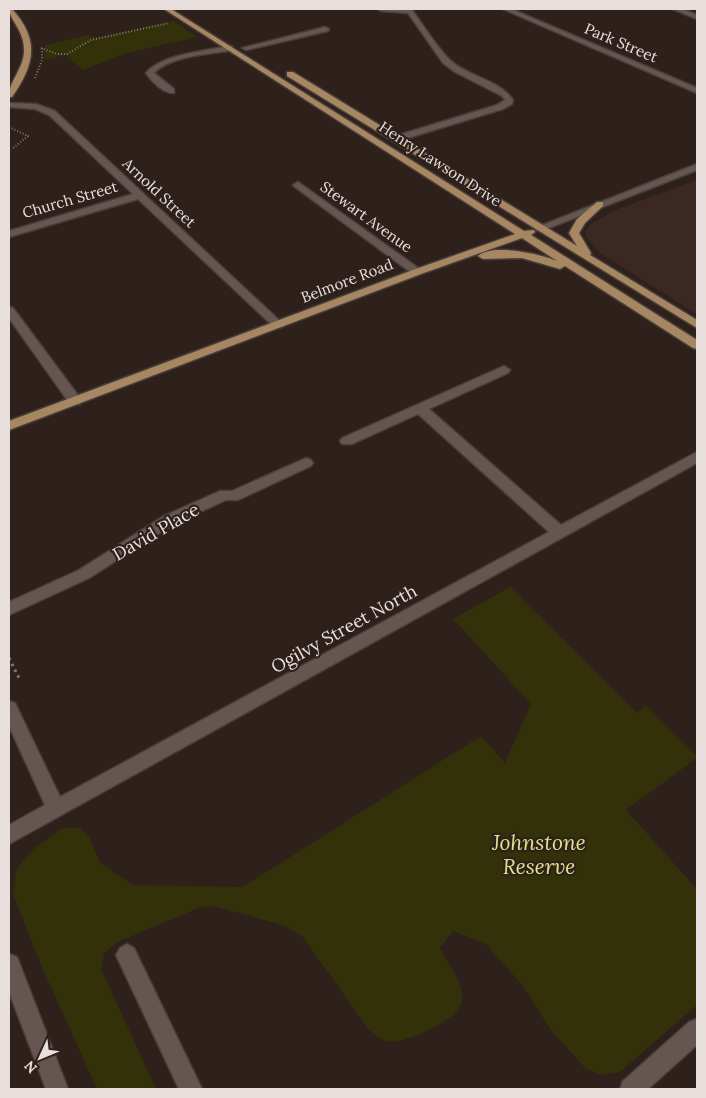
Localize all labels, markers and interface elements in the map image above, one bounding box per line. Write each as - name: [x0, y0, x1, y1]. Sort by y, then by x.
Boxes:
- street label: Park Street: [582, 19, 661, 67]
- street label: Henry Lawson Drive: [376, 117, 505, 210]
- street label: Arnold Street: [118, 153, 200, 232]
- street label: Church Street: [20, 177, 120, 222]
- street label: Stewart Avenue: [317, 177, 416, 256]
- street label: Belmore Road: [298, 254, 396, 307]
- street label: David Place: [108, 497, 203, 566]
- street label: Ogilvy Street North: [267, 579, 421, 678]
- park label: Johnstone Reserve: [491, 829, 586, 880]
- north arrow: [15, 1033, 65, 1083]
- text: N: [20, 1057, 41, 1077]

